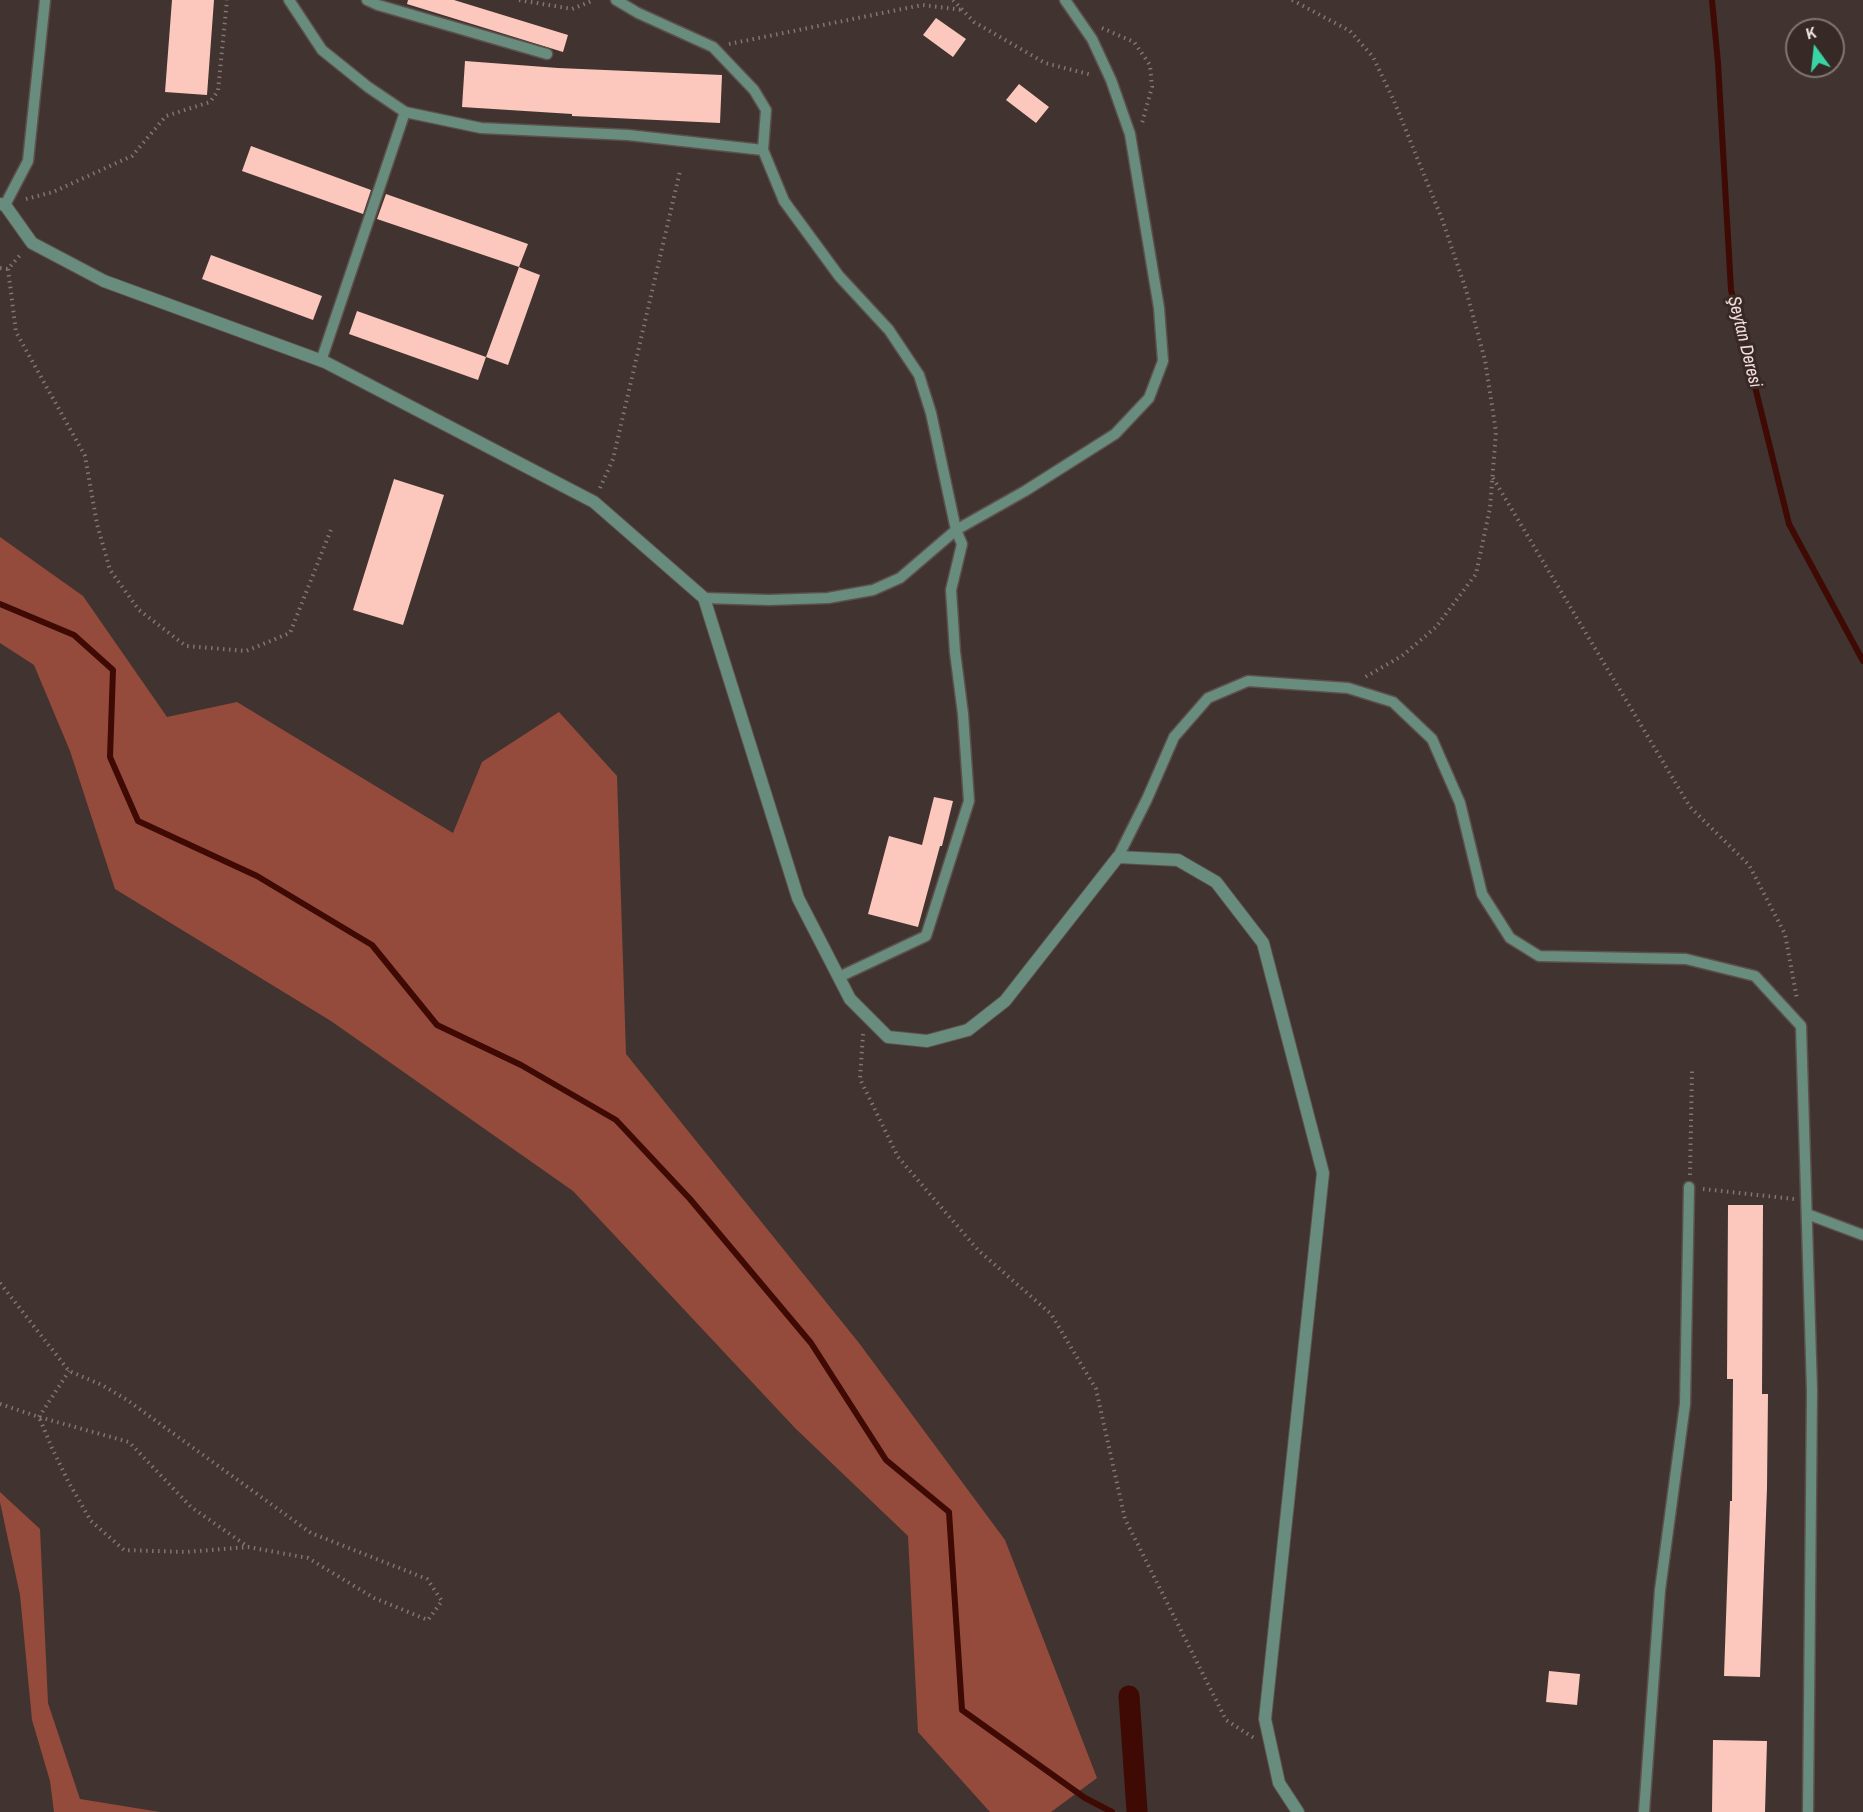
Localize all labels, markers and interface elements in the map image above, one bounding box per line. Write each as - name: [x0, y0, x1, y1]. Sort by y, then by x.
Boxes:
- north arrow: [1785, 18, 1845, 78]
- text: K: [1803, 21, 1818, 44]
- water label: Şeytan Deresi: [1722, 294, 1766, 390]

